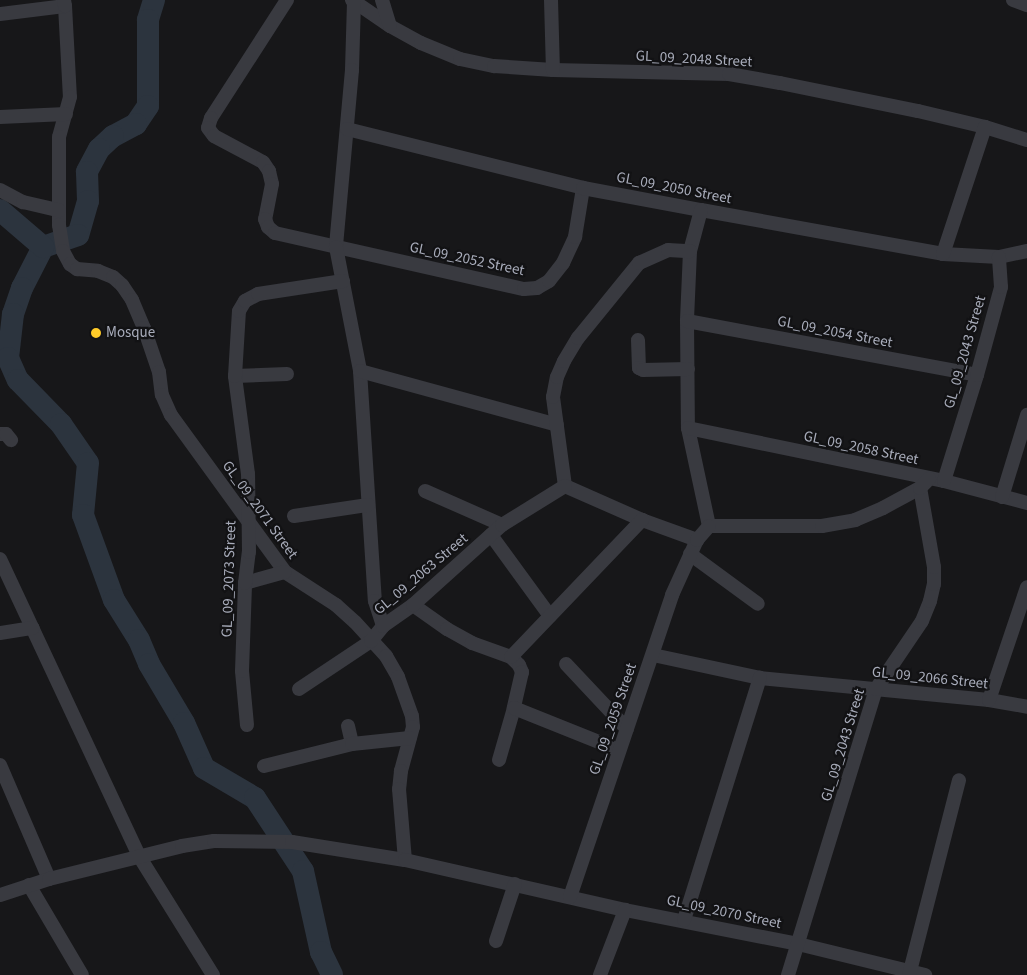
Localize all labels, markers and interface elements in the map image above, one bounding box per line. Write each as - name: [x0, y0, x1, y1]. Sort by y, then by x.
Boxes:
- street label: GL_09_2048 Street: [635, 47, 753, 71]
- street label: GL_09_2050 Street: [615, 168, 733, 208]
- street label: GL_09_2052 Street: [408, 238, 526, 280]
- street label: GL_09_2043 Street: [940, 293, 990, 411]
- street label: GL_09_2054 Street: [776, 312, 894, 352]
- place label: Mosque: [106, 324, 155, 342]
- marker: Mosque: [90, 327, 102, 339]
- street label: GL_09_2058 Street: [802, 427, 920, 469]
- street label: GL_09_2071 Street: [218, 457, 302, 563]
- street label: GL_09_2073 Street: [218, 520, 240, 638]
- street label: GL_09_2063 Street: [370, 530, 472, 618]
- street label: GL_09_2059 Street: [585, 661, 641, 777]
- street label: GL_09_2066 Street: [871, 663, 989, 693]
- street label: GL_09_2043 Street: [817, 686, 869, 804]
- street label: GL_09_2070 Street: [665, 891, 783, 933]

